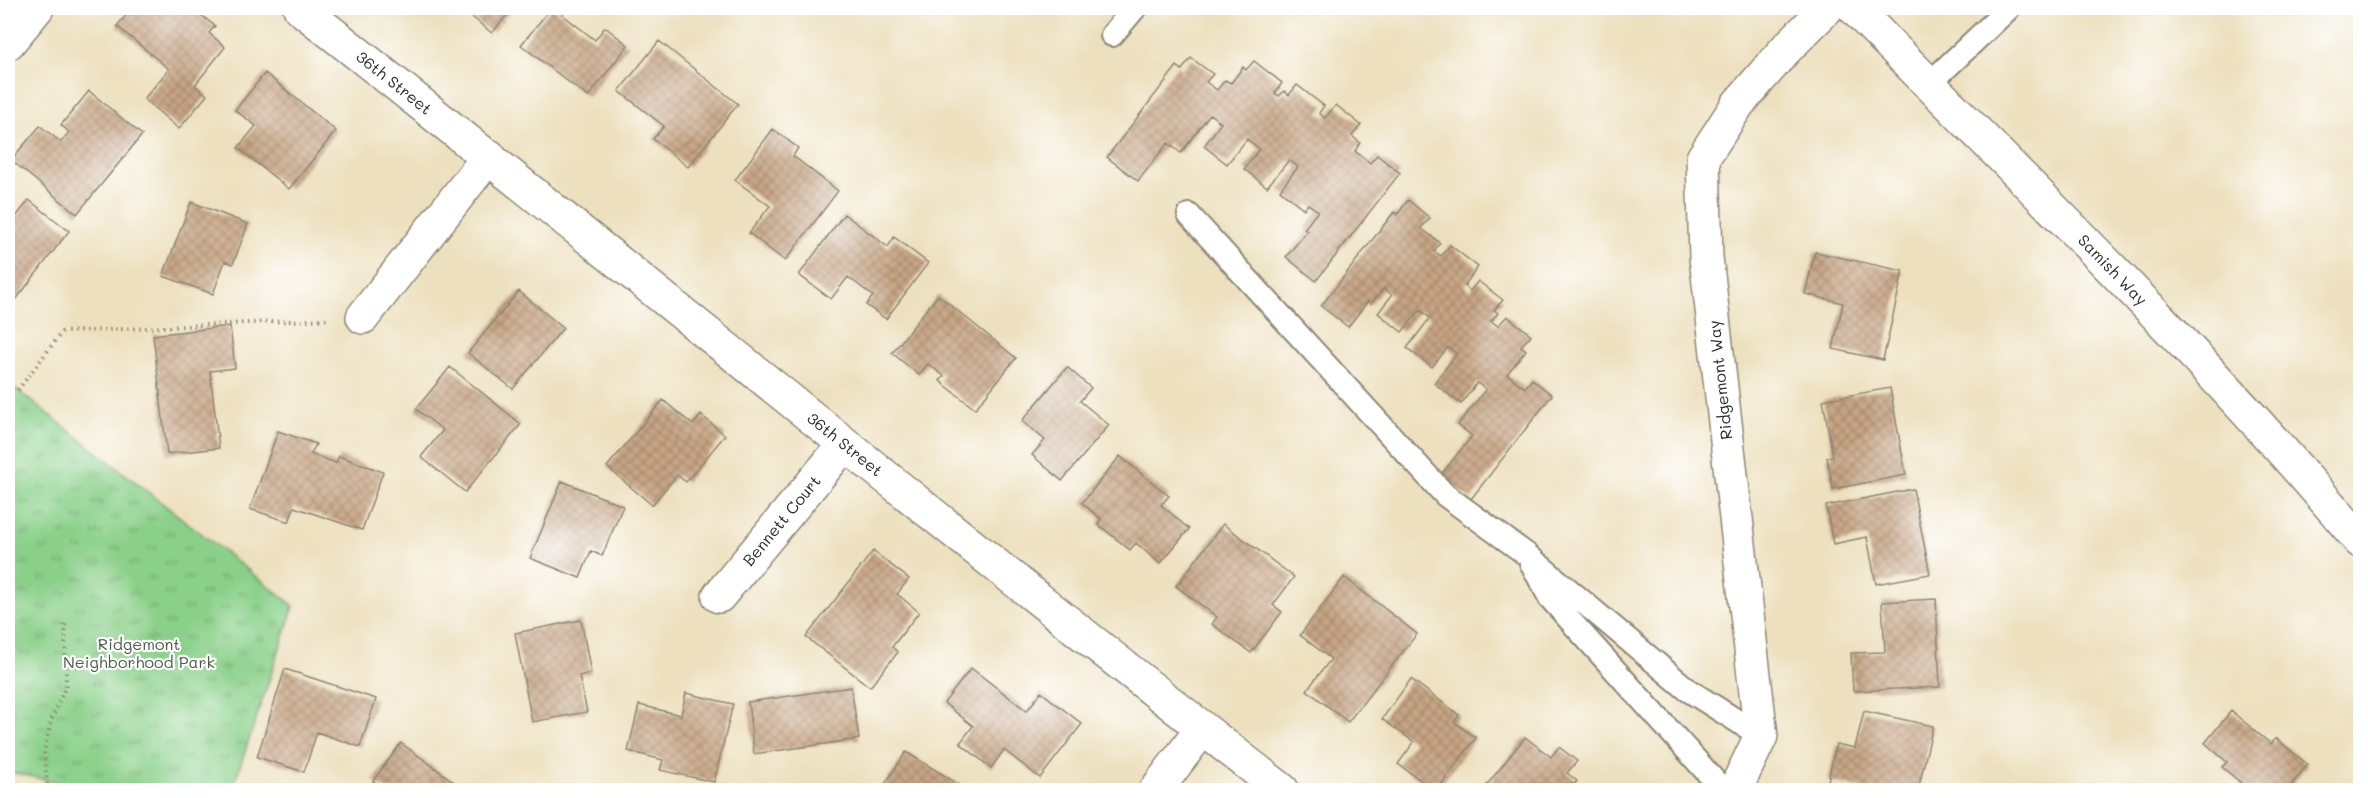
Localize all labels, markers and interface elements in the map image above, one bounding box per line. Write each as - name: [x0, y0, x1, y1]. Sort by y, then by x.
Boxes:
- street label: 36th Street: [352, 45, 437, 119]
- street label: Samish Way: [2074, 229, 2152, 309]
- street label: Ridgemont Way: [1703, 319, 1736, 441]
- street label: 36th Street: [803, 407, 887, 480]
- street label: Bennett Court: [737, 471, 825, 570]
- park label: Ridgemont Neighborhood Park: [63, 633, 215, 672]

